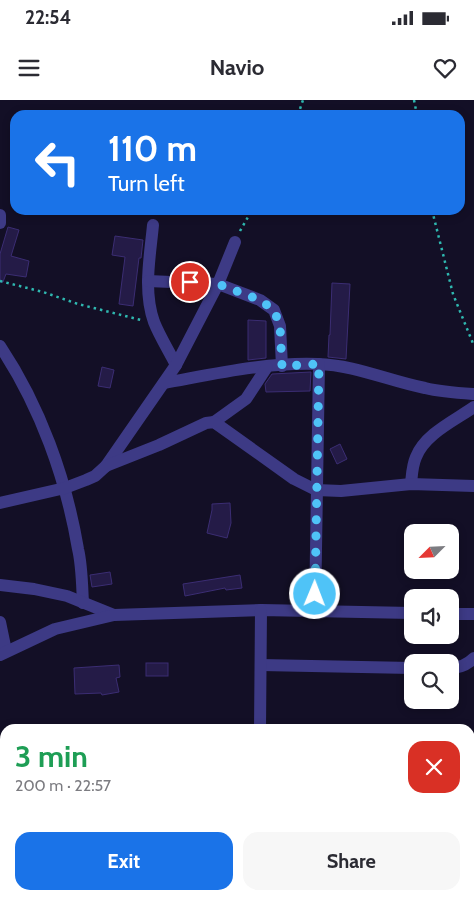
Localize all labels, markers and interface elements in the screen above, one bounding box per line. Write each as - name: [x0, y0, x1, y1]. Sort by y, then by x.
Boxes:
- text: 22:54: [25, 6, 71, 29]
- icon: menu: [15, 54, 43, 82]
- text: Navio: [210, 54, 264, 81]
- icon: heart: [431, 54, 459, 82]
- text: 110 m: [108, 127, 197, 170]
- icon: left: [25, 130, 90, 195]
- text: Turn left: [108, 170, 185, 197]
- pin: [169, 261, 211, 303]
- icon: arrive: [176, 268, 204, 296]
- north arrow: [404, 524, 459, 579]
- map controls: [404, 524, 459, 709]
- position arrow: [288, 567, 340, 619]
- button: sound: [404, 589, 459, 644]
- button: search: [404, 654, 459, 709]
- text: 3 min: [15, 738, 88, 775]
- button: close: [408, 741, 460, 793]
- text: 200 m · 22:57: [15, 776, 111, 795]
- button: Exit: [15, 832, 233, 890]
- button: Share: [243, 832, 460, 890]

